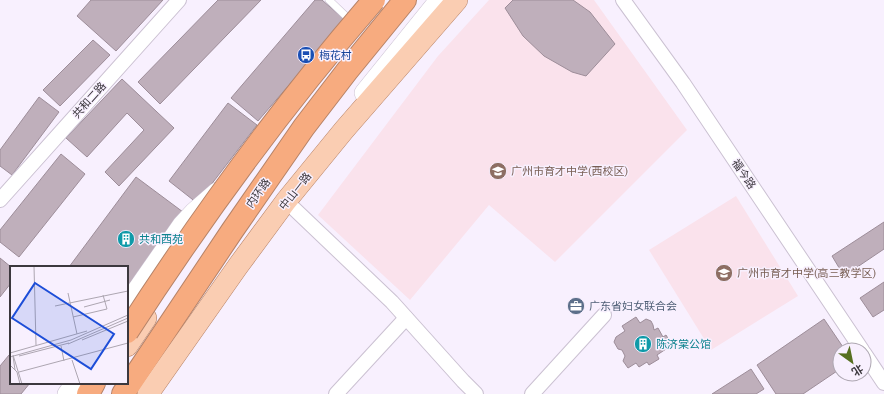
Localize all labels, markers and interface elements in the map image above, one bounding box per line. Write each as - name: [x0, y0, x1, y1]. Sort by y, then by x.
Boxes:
- bus stop icon: 梅花村: [296, 45, 316, 65]
- place label: 梅花村: [319, 48, 352, 62]
- street label: 共和二路: [69, 79, 109, 121]
- street label: 福今路: [729, 156, 759, 192]
- school or university icon: 广州市育才中学(西校区): [488, 161, 508, 181]
- place label: 广州市育才中学(西校区): [511, 164, 628, 178]
- street label: 中山一路: [276, 169, 314, 213]
- street label: 内环路: [243, 175, 273, 211]
- building icon: 共和西苑: [116, 229, 136, 249]
- place label: 共和西苑: [139, 232, 183, 246]
- school or university icon: 广州市育才中学(高三教学区): [714, 263, 734, 283]
- inset map: [10, 266, 128, 384]
- place label: 广州市育才中学(高三教学区): [737, 266, 876, 280]
- office icon: 广东省妇女联合会: [566, 296, 586, 316]
- place label: 广东省妇女联合会: [589, 299, 677, 313]
- building icon: 陈济棠公馆: [633, 334, 653, 354]
- place label: 陈济棠公馆: [656, 337, 711, 351]
- north arrow: [832, 342, 872, 382]
- text: 北: [849, 362, 866, 379]

